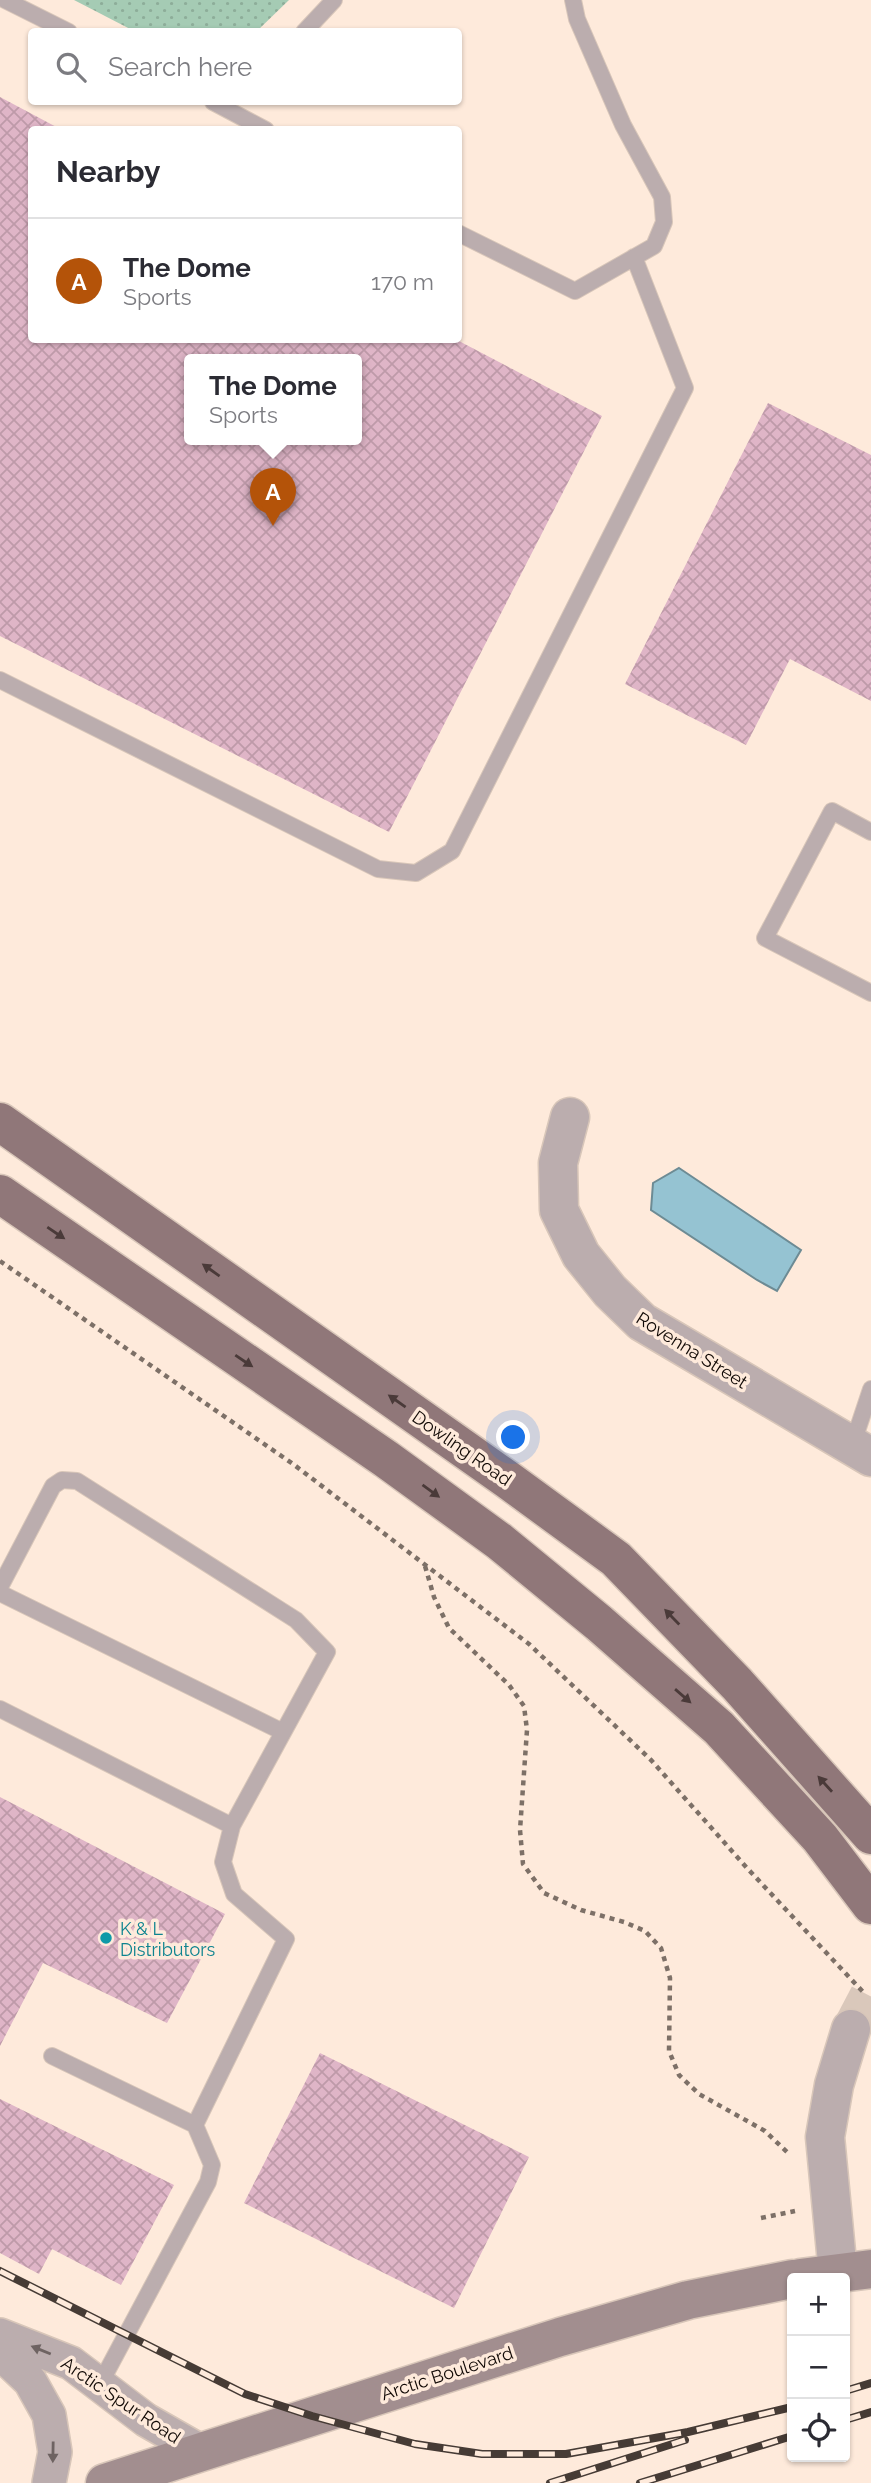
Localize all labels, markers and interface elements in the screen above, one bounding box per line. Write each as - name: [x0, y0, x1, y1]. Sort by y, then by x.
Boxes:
- search box: [28, 28, 462, 105]
- icon: search: [52, 48, 90, 86]
- text: Search here: [108, 52, 252, 82]
- text: Nearby: [56, 154, 160, 189]
- text: The Dome: [123, 253, 251, 283]
- text: A: [71, 268, 87, 295]
- text: 170 m: [371, 268, 434, 295]
- text: Sports: [123, 283, 192, 310]
- popup: [184, 354, 362, 445]
- text: The Dome: [209, 371, 337, 401]
- text: Sports: [209, 401, 278, 428]
- pin: A: [250, 468, 296, 526]
- one-way arrow: [47, 1226, 65, 1240]
- one-way arrow: [202, 1264, 220, 1278]
- street label: Rovenna Street: [633, 1307, 751, 1393]
- one-way arrow: [235, 1354, 253, 1368]
- one-way arrow: [388, 1394, 406, 1408]
- street label: Dowling Road: [408, 1406, 516, 1490]
- your location: [496, 1420, 530, 1454]
- one-way arrow: [422, 1484, 440, 1498]
- one-way arrow: [663, 1608, 680, 1625]
- one-way arrow: [674, 1688, 692, 1704]
- one-way arrow: [818, 1776, 834, 1793]
- place label: K & L Distributors: [120, 1918, 215, 1960]
- marker: K & L Distributors: [98, 1930, 114, 1946]
- map controls: [787, 2273, 850, 2462]
- button: +: [787, 2273, 850, 2336]
- button: −: [787, 2336, 850, 2399]
- street label: Arctic Boulevard: [378, 2342, 516, 2404]
- one-way arrow: [30, 2345, 51, 2356]
- street label: Arctic Spur Road: [58, 2352, 184, 2448]
- button: locate: [787, 2399, 850, 2462]
- one-way arrow: [47, 2441, 59, 2463]

